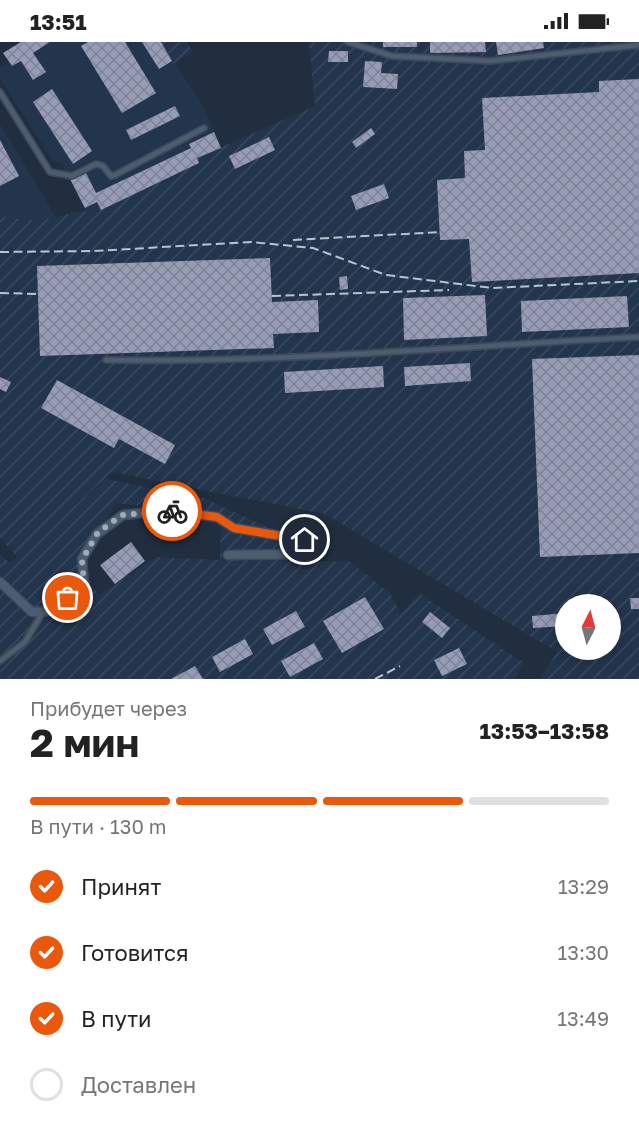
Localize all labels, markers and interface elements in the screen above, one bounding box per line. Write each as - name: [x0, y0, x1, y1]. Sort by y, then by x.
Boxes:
- text: 13:51: [30, 8, 87, 35]
- courier: [142, 481, 202, 541]
- icon: bike: [156, 495, 189, 528]
- pin: [279, 514, 330, 565]
- icon: home: [288, 523, 321, 556]
- pin: [42, 572, 93, 623]
- icon: bag: [51, 581, 84, 614]
- north arrow: [555, 594, 621, 660]
- map controls: [555, 594, 621, 660]
- text: Прибудет через: [30, 696, 187, 720]
- text: 13:53–13:58: [479, 717, 609, 744]
- text: 2 мин: [30, 719, 139, 766]
- text: В пути · 130 m: [30, 814, 167, 838]
- icon: check: [30, 870, 63, 903]
- text: Принят: [81, 873, 161, 900]
- text: 13:29: [558, 874, 609, 898]
- icon: check: [30, 936, 63, 969]
- text: Готовится: [81, 939, 189, 966]
- text: 13:30: [558, 940, 609, 964]
- icon: check: [30, 1002, 63, 1035]
- text: В пути: [81, 1005, 151, 1032]
- text: 13:49: [557, 1006, 609, 1030]
- text: Доставлен: [81, 1071, 196, 1098]

